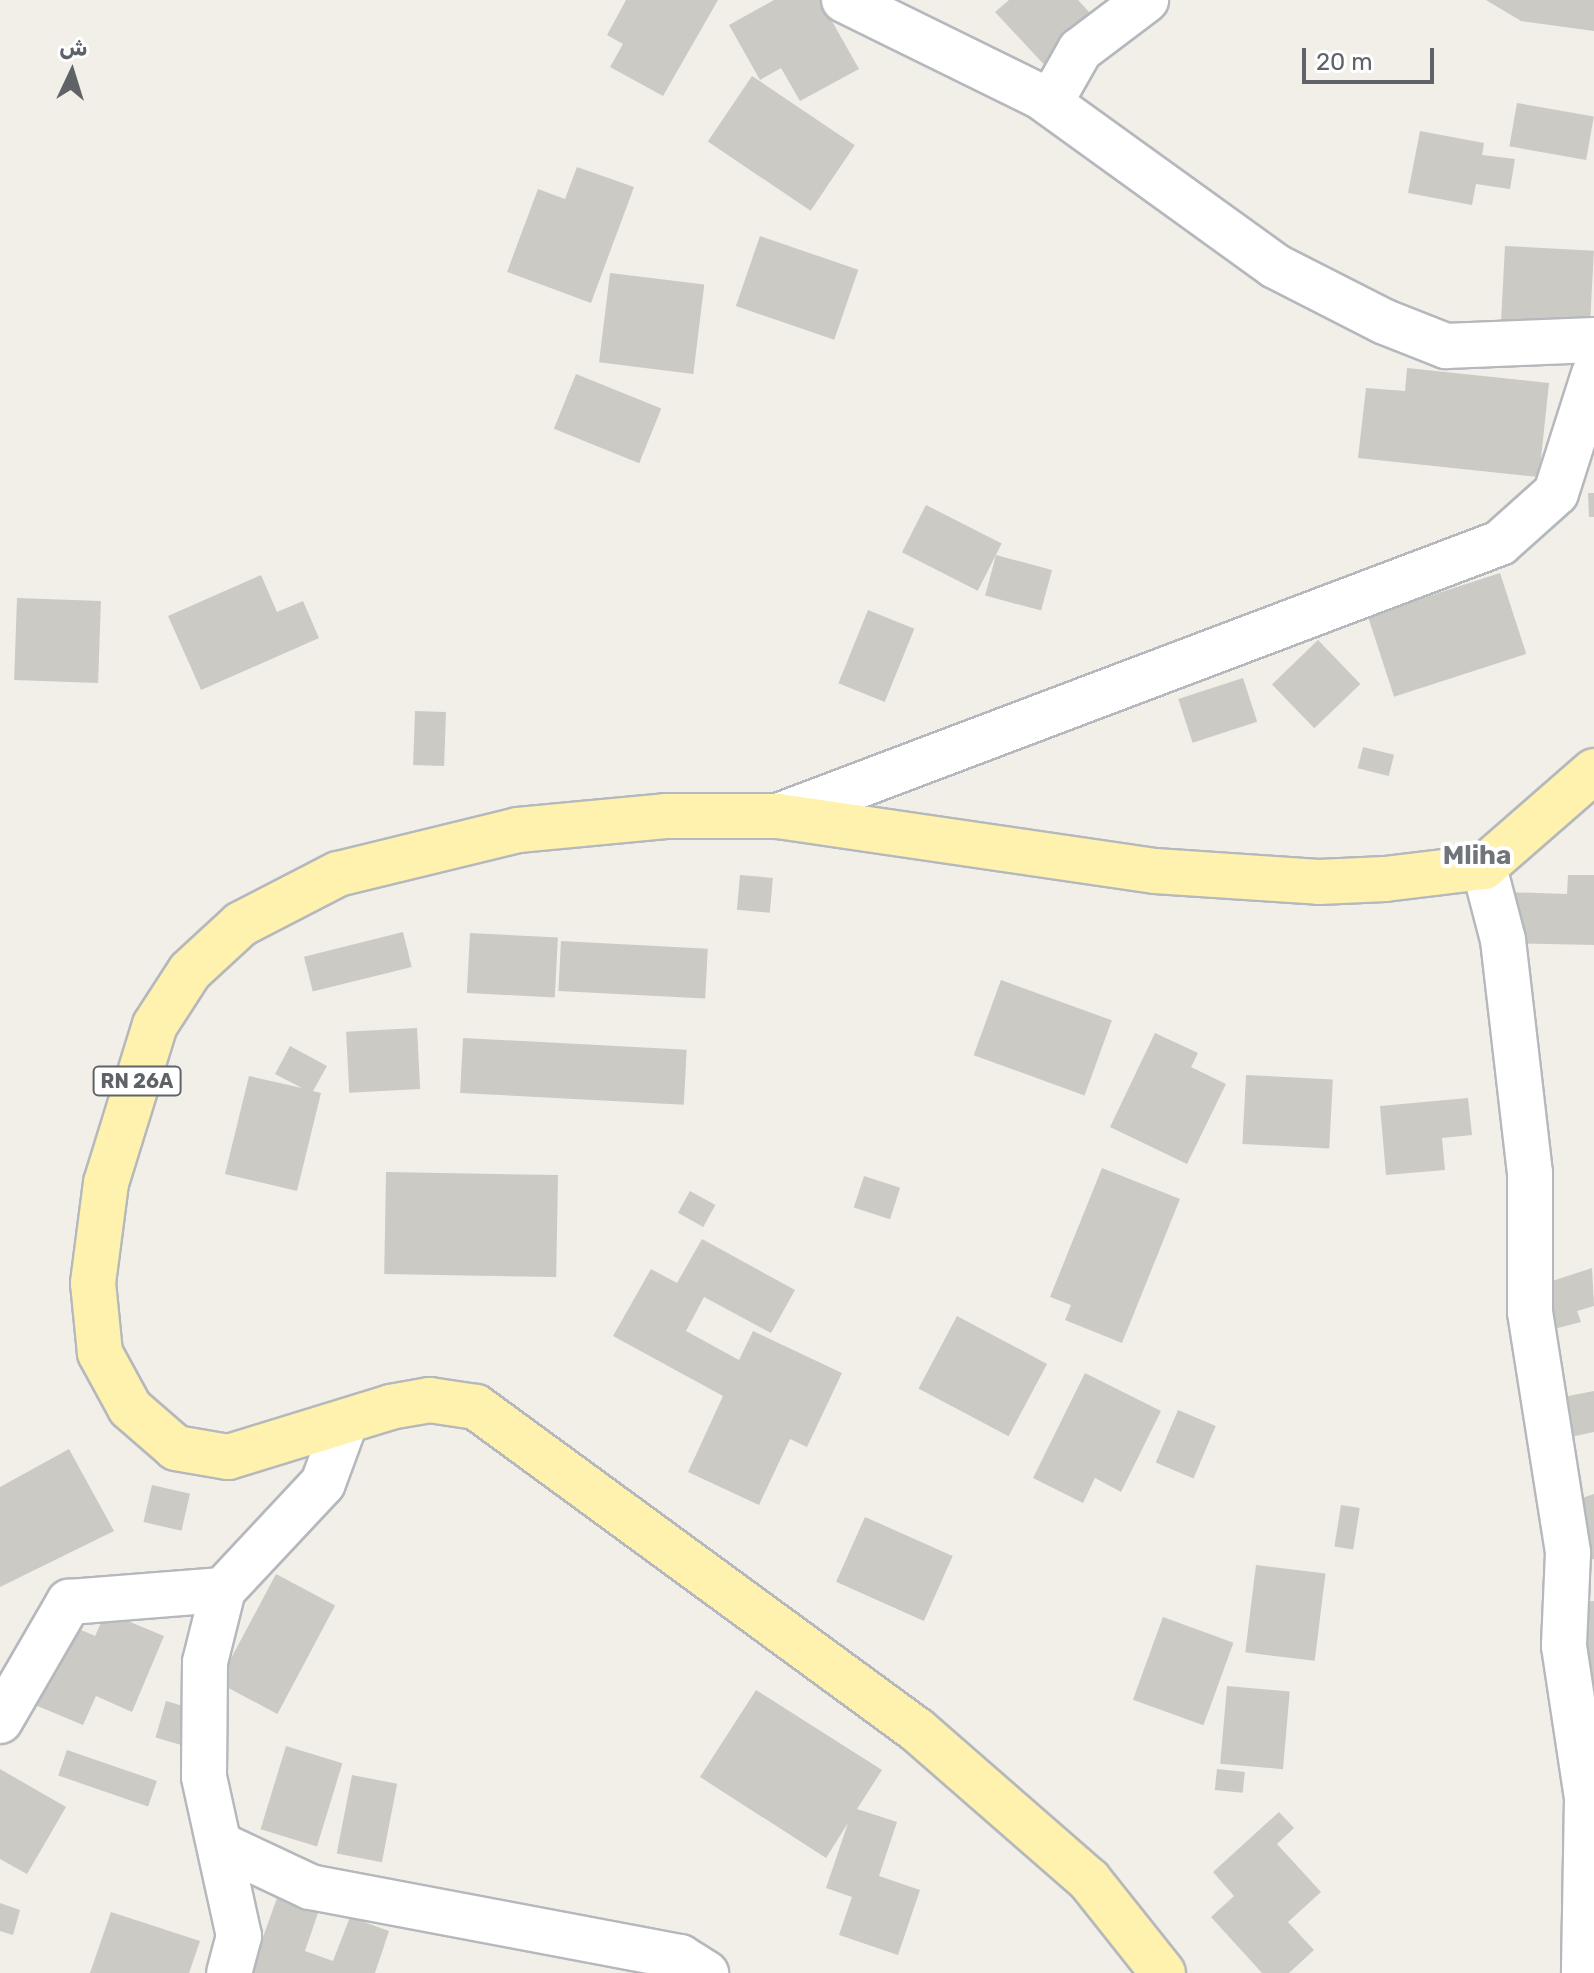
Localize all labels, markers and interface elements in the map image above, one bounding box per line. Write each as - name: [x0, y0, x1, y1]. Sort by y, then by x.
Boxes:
- north arrow: [32, 32, 112, 112]
- scale bar: [1306, 32, 1438, 82]
- text: ش: [59, 33, 89, 62]
- text: 20 m: [1316, 48, 1373, 76]
- district label: Mliha: [1443, 840, 1511, 872]
- road number: RN 26A: [91, 1065, 183, 1097]

